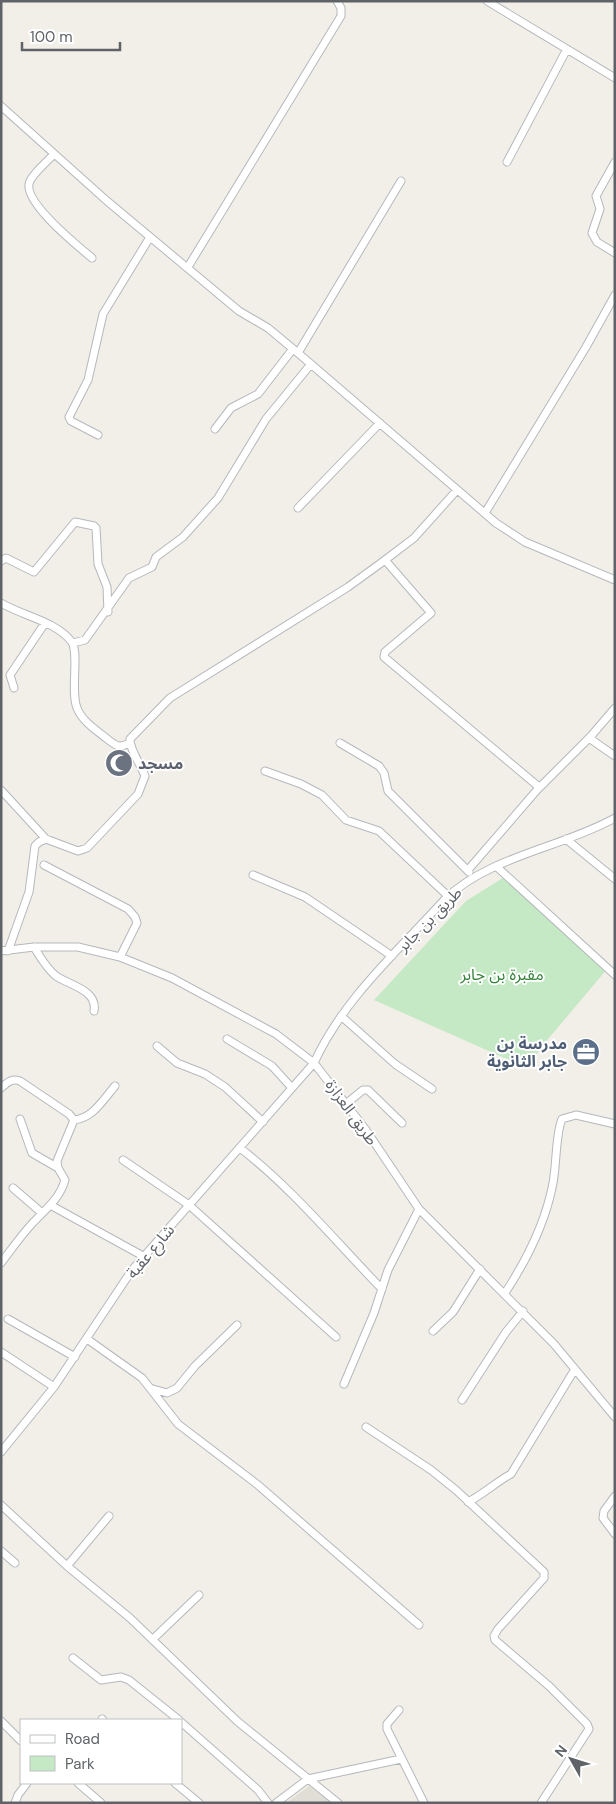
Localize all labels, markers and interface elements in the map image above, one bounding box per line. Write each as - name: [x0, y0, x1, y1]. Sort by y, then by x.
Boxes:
- scale bar: [22, 20, 120, 52]
- text: 100 m: [30, 27, 73, 47]
- mosque icon: مسجد: [104, 748, 134, 778]
- place label: مسجد: [138, 753, 183, 774]
- street label: طريق بن جابر: [392, 882, 466, 957]
- park label: مقبرة بن جابر: [459, 964, 544, 985]
- place label: مدرسة بن جابر الثانوية: [487, 1033, 567, 1072]
- office icon: مدرسة بن جابر الثانوية: [571, 1037, 601, 1067]
- street label: طريق العزازة: [321, 1075, 383, 1150]
- street label: شارع عقبة: [122, 1220, 181, 1284]
- legend: [20, 1719, 182, 1784]
- text: Road: [65, 1729, 100, 1749]
- north arrow: [546, 1734, 596, 1784]
- text: N: [551, 1741, 571, 1760]
- text: Park: [65, 1754, 95, 1774]

